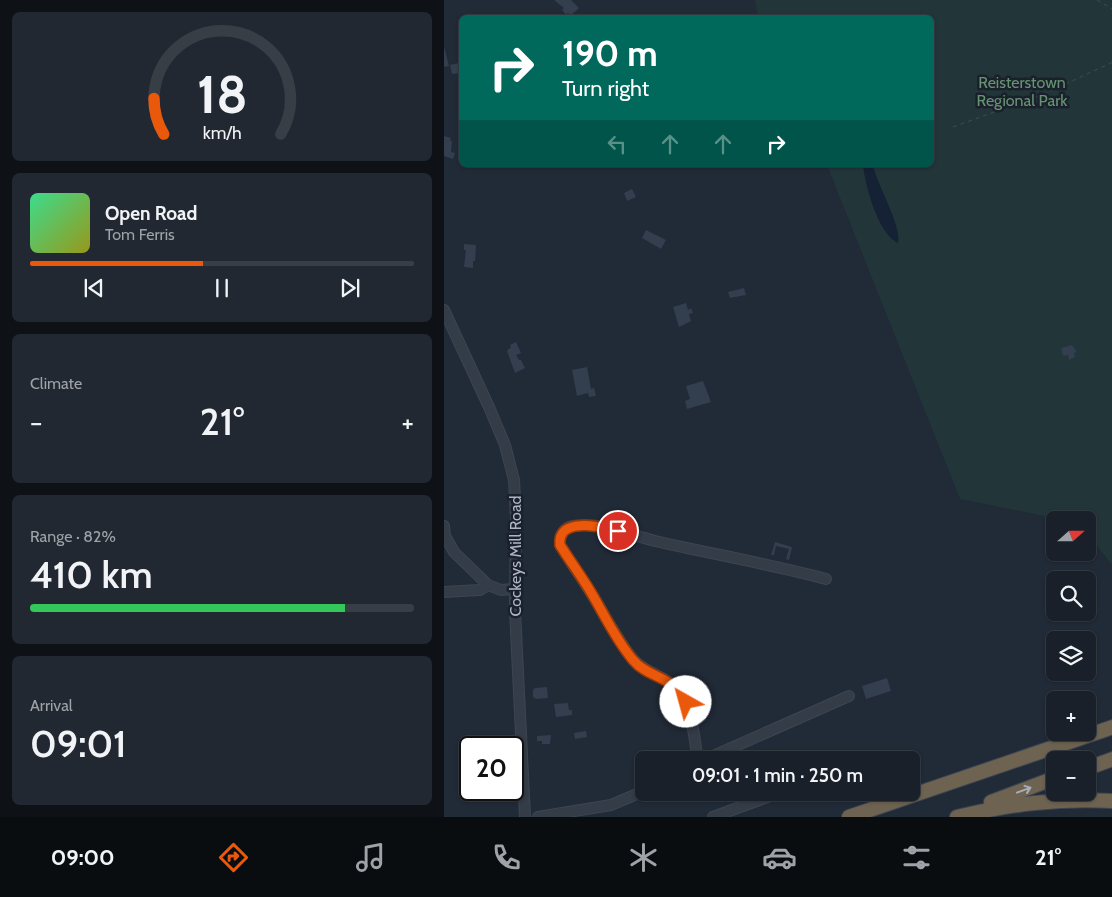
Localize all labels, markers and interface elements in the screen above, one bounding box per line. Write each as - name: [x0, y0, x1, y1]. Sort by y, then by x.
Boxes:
- text: 190 m: [562, 32, 658, 75]
- icon: right: [479, 35, 544, 100]
- text: 18: [197, 63, 247, 126]
- park label: Reisterstown Regional Park: [977, 73, 1068, 110]
- text: Turn right: [562, 75, 649, 102]
- text: km/h: [202, 122, 242, 143]
- icon: left: [603, 130, 631, 158]
- icon: ahead: [656, 130, 684, 158]
- icon: ahead: [709, 130, 737, 158]
- icon: right: [762, 130, 790, 158]
- text: Open Road: [105, 202, 197, 225]
- text: Tom Ferris: [105, 225, 175, 244]
- icon: previous: [80, 274, 108, 302]
- icon: pause: [208, 274, 236, 302]
- icon: next: [336, 274, 364, 302]
- text: Climate: [30, 374, 82, 393]
- text: 21°: [200, 398, 244, 445]
- text: −: [30, 405, 42, 439]
- text: +: [402, 405, 414, 439]
- street label: Cockeys Mill Road: [506, 496, 525, 616]
- pin: [597, 510, 639, 552]
- north arrow: [1046, 511, 1096, 561]
- map controls: [1046, 511, 1096, 801]
- icon: arrive: [604, 517, 632, 545]
- text: Range · 82%: [30, 527, 116, 546]
- text: 410 km: [30, 551, 153, 598]
- button: search: [1046, 571, 1096, 621]
- button: layers: [1046, 631, 1096, 681]
- position arrow: [659, 675, 711, 727]
- button: +: [1046, 691, 1096, 741]
- text: Arrival: [30, 696, 73, 715]
- text: 09:01: [30, 720, 127, 767]
- speed limit sign: 20: [459, 736, 524, 801]
- button: −: [1046, 751, 1096, 801]
- text: 09:01 · 1 min · 250 m: [692, 764, 863, 787]
- one-way arrow: [1016, 785, 1031, 794]
- icon: directions: [216, 840, 251, 875]
- icon: music: [353, 840, 388, 875]
- icon: phone: [489, 840, 524, 875]
- icon: climate: [626, 840, 661, 875]
- icon: car: [762, 840, 797, 875]
- icon: filters: [899, 840, 934, 875]
- text: 09:00: [51, 844, 115, 871]
- text: 21°: [1035, 844, 1061, 871]

